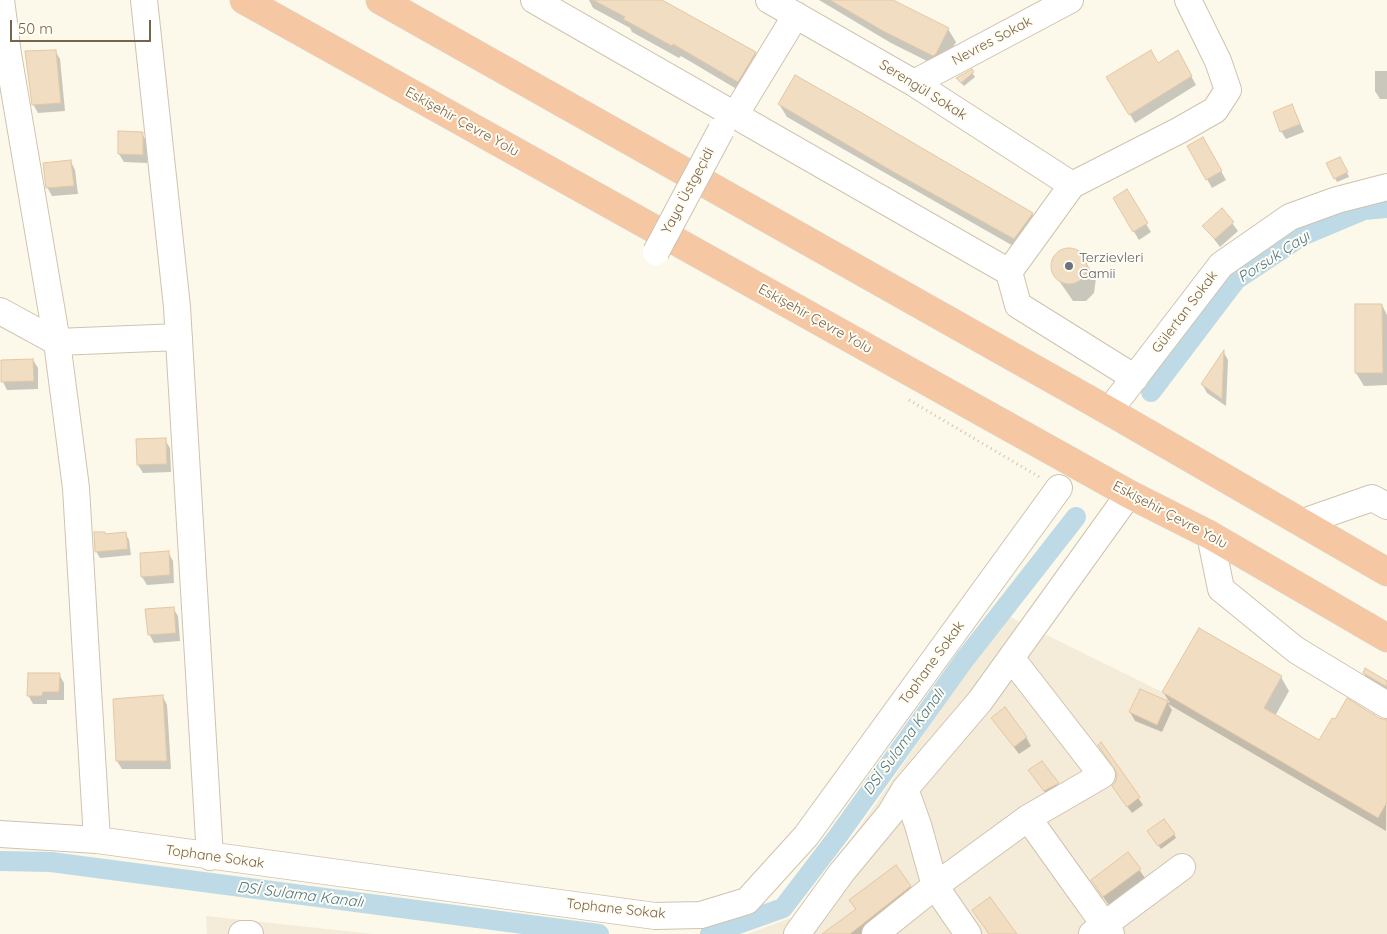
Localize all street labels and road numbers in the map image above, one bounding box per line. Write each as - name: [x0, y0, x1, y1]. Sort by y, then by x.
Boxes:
- street label: Nevres Sokak: [949, 13, 1035, 69]
- street label: Serengül Sokak: [876, 56, 970, 124]
- street label: Eskişehir Çevre Yolu: [402, 84, 522, 160]
- street label: Yaya Üstgeçidi: [658, 145, 718, 237]
- street label: Gülertan Sokak: [1149, 267, 1221, 357]
- street label: Eskişehir Çevre Yolu: [755, 281, 875, 357]
- street label: Eskişehir Çevre Yolu: [1110, 478, 1230, 552]
- street label: Tophane Sokak: [896, 618, 968, 708]
- street label: Tophane Sokak: [164, 842, 266, 872]
- street label: Tophane Sokak: [566, 895, 666, 923]

